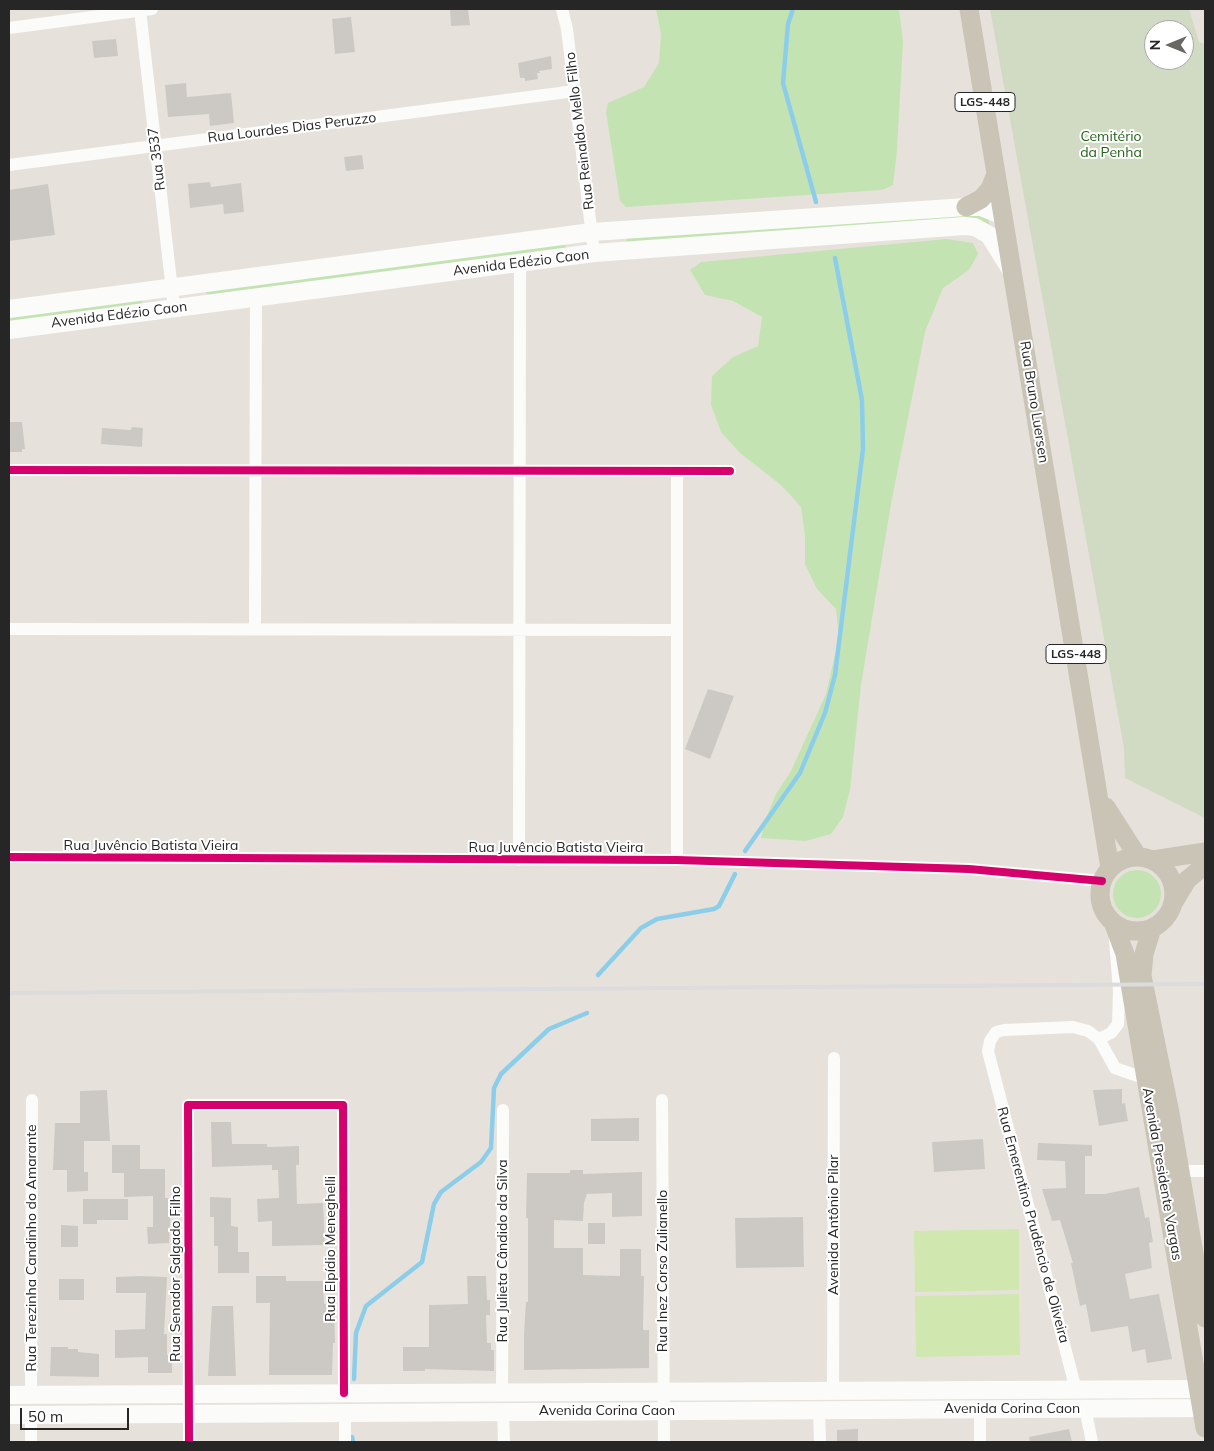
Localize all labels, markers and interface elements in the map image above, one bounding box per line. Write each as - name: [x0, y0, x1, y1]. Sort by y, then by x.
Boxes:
- north arrow: [1144, 20, 1194, 70]
- text: N: [1146, 40, 1164, 50]
- street label: Rua Reinaldo Mello Filho: [562, 51, 598, 211]
- road number: LGS-448: [955, 92, 1015, 111]
- street label: Rua Lourdes Dias Peruzzo: [207, 109, 377, 147]
- street label: Rua 3537: [145, 127, 169, 191]
- park label: Cemitério da Penha: [1080, 129, 1142, 162]
- street label: Avenida Edézio Caon: [452, 246, 590, 280]
- street label: Avenida Edézio Caon: [50, 298, 188, 332]
- street label: Rua Bruno Luersen: [1016, 340, 1052, 464]
- road number: LGS-448: [1046, 644, 1106, 664]
- street label: Rua Juvêncio Batista Vieira: [63, 838, 239, 854]
- street label: Rua Juvêncio Batista Vieira: [468, 840, 644, 856]
- street label: Avenida Presidente Vargas: [1139, 1086, 1185, 1262]
- street label: Rua Emerentino Prudêncio de Oliveira: [993, 1105, 1073, 1345]
- street label: Rua Terezinha Candinho do Amarante: [24, 1124, 40, 1372]
- street label: Avenida Antônio Pilar: [826, 1155, 842, 1295]
- street label: Rua Julieta Cândido da Silva: [495, 1159, 511, 1343]
- street label: Rua Elpídio Meneghelli: [323, 1176, 339, 1322]
- street label: Rua Senador Salgado Filho: [168, 1186, 184, 1362]
- street label: Rua Inez Corso Zulianello: [655, 1190, 671, 1352]
- scale bar: [22, 1398, 131, 1430]
- street label: Avenida Corina Caon: [944, 1401, 1080, 1417]
- street label: Avenida Corina Caon: [539, 1403, 675, 1419]
- text: 50 m: [28, 1407, 63, 1426]

